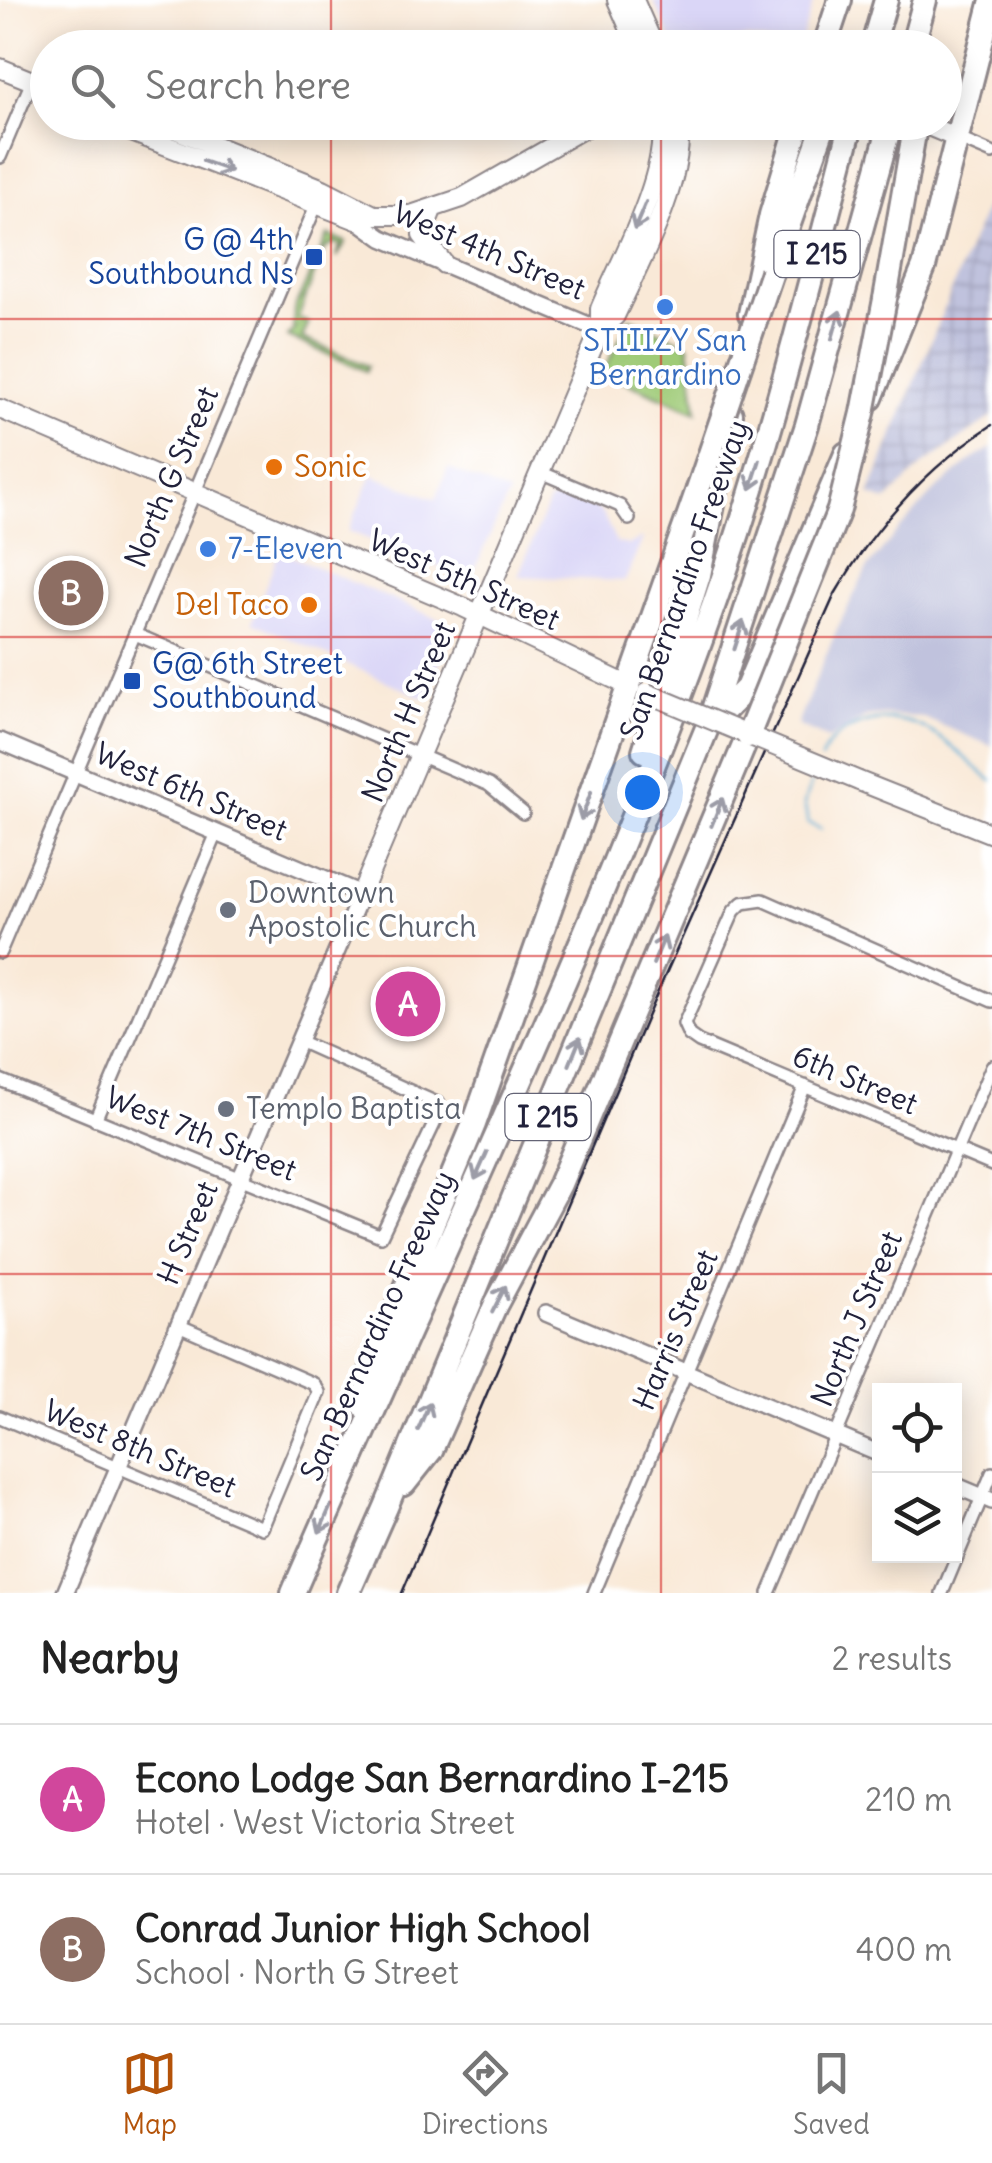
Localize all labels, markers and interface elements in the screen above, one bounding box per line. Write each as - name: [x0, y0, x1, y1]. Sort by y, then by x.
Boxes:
- search box: [30, 30, 962, 140]
- icon: search: [65, 58, 120, 113]
- text: Search here: [145, 62, 351, 109]
- one-way arrow: [200, 158, 231, 176]
- street label: West 4th Street: [388, 193, 591, 308]
- one-way arrow: [629, 200, 647, 231]
- place label: G @ 4th Southbound Ns: [88, 220, 294, 292]
- road number: I 215: [774, 231, 860, 277]
- marker: G @ 4th Southbound Ns: [303, 246, 325, 268]
- marker: STIIIZY San Bernardino: [654, 296, 676, 318]
- one-way arrow: [827, 310, 846, 341]
- place label: STIIIZY San Bernardino: [583, 321, 747, 393]
- street label: North G Street: [116, 380, 226, 573]
- street label: San Bernardino Freeway: [611, 415, 757, 744]
- place label: Sonic: [294, 447, 367, 485]
- marker: Sonic: [263, 456, 285, 478]
- one-way arrow: [744, 458, 762, 490]
- street label: West 5th Street: [363, 520, 566, 638]
- place label: 7-Eleven: [228, 529, 343, 567]
- marker: 7-Eleven: [197, 538, 219, 560]
- pin: B: [38, 556, 104, 630]
- place label: Del Taco: [175, 585, 289, 623]
- marker: Del Taco: [298, 594, 320, 616]
- street label: North H Street: [353, 615, 463, 808]
- one-way arrow: [732, 620, 750, 652]
- place label: G@ 6th Street Southbound: [152, 644, 343, 716]
- marker: G@ 6th Street Southbound: [121, 670, 143, 692]
- street label: West 6th Street: [90, 734, 293, 849]
- your location: [617, 767, 668, 818]
- one-way arrow: [576, 789, 594, 820]
- one-way arrow: [710, 798, 728, 828]
- place label: Downtown Apostolic Church: [248, 873, 477, 945]
- marker: Downtown Apostolic Church: [217, 899, 239, 921]
- one-way arrow: [652, 936, 670, 966]
- pin: A: [376, 966, 440, 1042]
- street label: 6th Street: [787, 1036, 924, 1122]
- one-way arrow: [567, 1037, 585, 1067]
- street label: West 7th Street: [100, 1078, 302, 1189]
- place label: Templo Baptista: [246, 1089, 461, 1127]
- road number: I 215: [506, 1094, 590, 1140]
- marker: Templo Baptista: [215, 1098, 237, 1120]
- one-way arrow: [471, 1150, 489, 1181]
- street label: San Bernardino Freeway: [291, 1165, 463, 1487]
- street label: H Street: [148, 1175, 226, 1290]
- street label: North J Street: [802, 1225, 910, 1412]
- street label: Harris Street: [624, 1244, 726, 1416]
- one-way arrow: [490, 1285, 509, 1315]
- map controls: [872, 1383, 962, 1563]
- button: locate: [872, 1383, 962, 1473]
- street label: West 8th Street: [39, 1391, 242, 1506]
- one-way arrow: [416, 1402, 434, 1432]
- button: layers: [872, 1473, 962, 1563]
- one-way arrow: [315, 1503, 333, 1534]
- text: Nearby: [40, 1632, 179, 1684]
- text: 2 results: [832, 1638, 952, 1679]
- text: Econo Lodge San Bernardino I-215: [135, 1755, 729, 1802]
- text: A: [62, 1779, 83, 1820]
- text: 210 m: [865, 1779, 952, 1820]
- text: Hotel · West Victoria Street: [135, 1802, 515, 1843]
- text: Conrad Junior High School: [135, 1905, 590, 1952]
- text: B: [62, 1929, 83, 1970]
- text: 400 m: [856, 1929, 952, 1970]
- text: School · North G Street: [135, 1952, 459, 1993]
- tab: Map: [122, 2046, 177, 2142]
- tab: Directions: [422, 2046, 548, 2142]
- tab: Saved: [793, 2046, 870, 2142]

